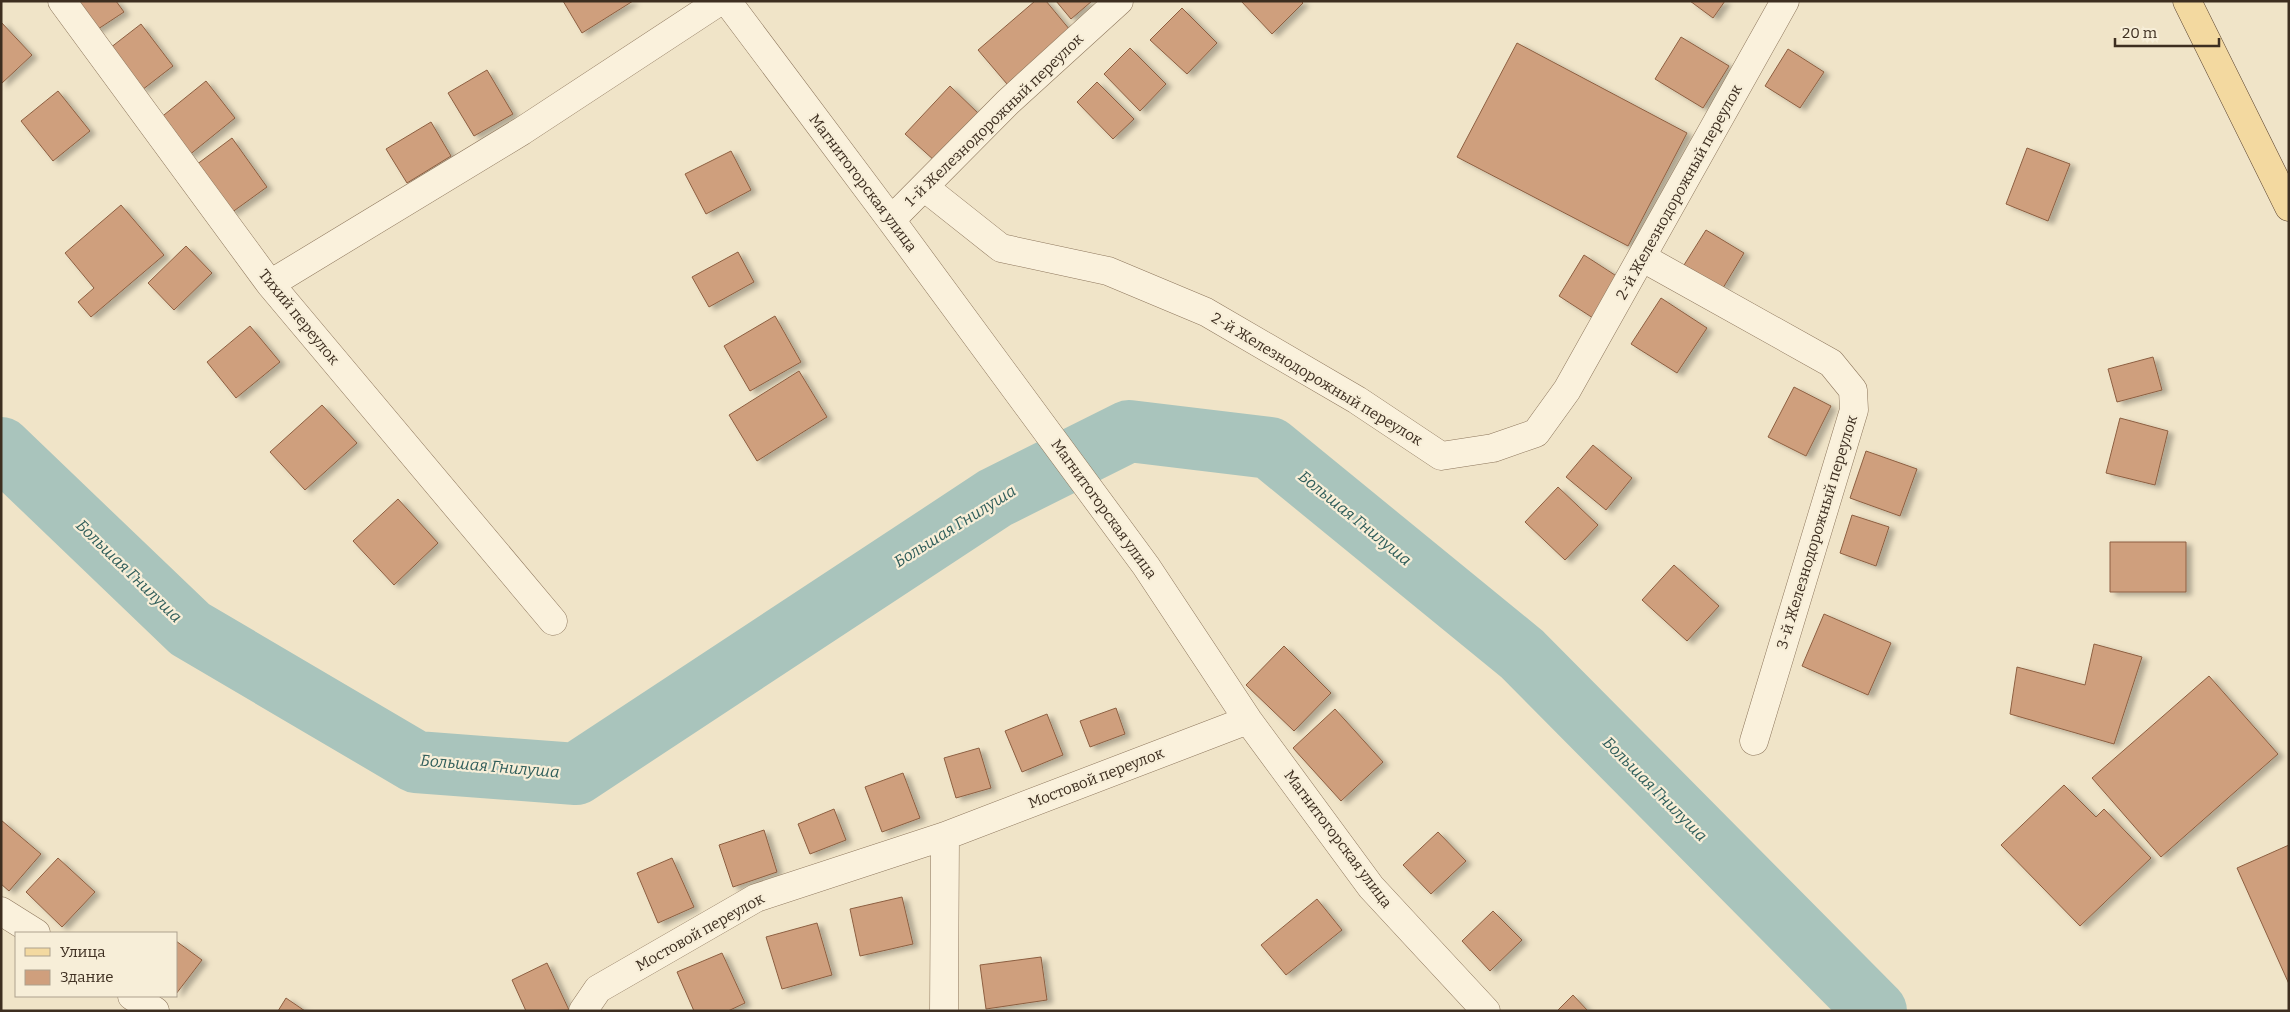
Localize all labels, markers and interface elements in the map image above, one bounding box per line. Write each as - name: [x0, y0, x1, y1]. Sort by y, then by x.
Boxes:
- scale bar: [2115, 15, 2219, 47]
- text: 20 m: [2122, 24, 2158, 42]
- street label: 1-й Железнодорожный переулок: [901, 30, 1087, 210]
- street label: 2-й Железнодорожный переулок: [1612, 81, 1746, 303]
- street label: Магнитогорская улица: [805, 111, 921, 255]
- street label: Тихий переулок: [255, 266, 343, 369]
- street label: 2-й Железнодорожный переулок: [1208, 309, 1426, 449]
- street label: 3-й Железнодорожный переулок: [1773, 413, 1861, 651]
- street label: Магнитогорская улица: [1047, 436, 1161, 582]
- water label: Большая Гнилуша: [1295, 467, 1415, 569]
- water label: Большая Гнилуша: [891, 481, 1019, 571]
- water label: Большая Гнилуша: [72, 516, 186, 626]
- water label: Большая Гнилуша: [1599, 733, 1711, 845]
- street label: Мостовой переулок: [1026, 744, 1167, 812]
- water label: Большая Гнилуша: [420, 750, 560, 782]
- street label: Магнитогорская улица: [1280, 767, 1396, 911]
- street label: Мостовой переулок: [633, 889, 767, 975]
- legend: [15, 932, 178, 997]
- text: Улица: [60, 943, 106, 961]
- text: Здание: [60, 968, 114, 986]

